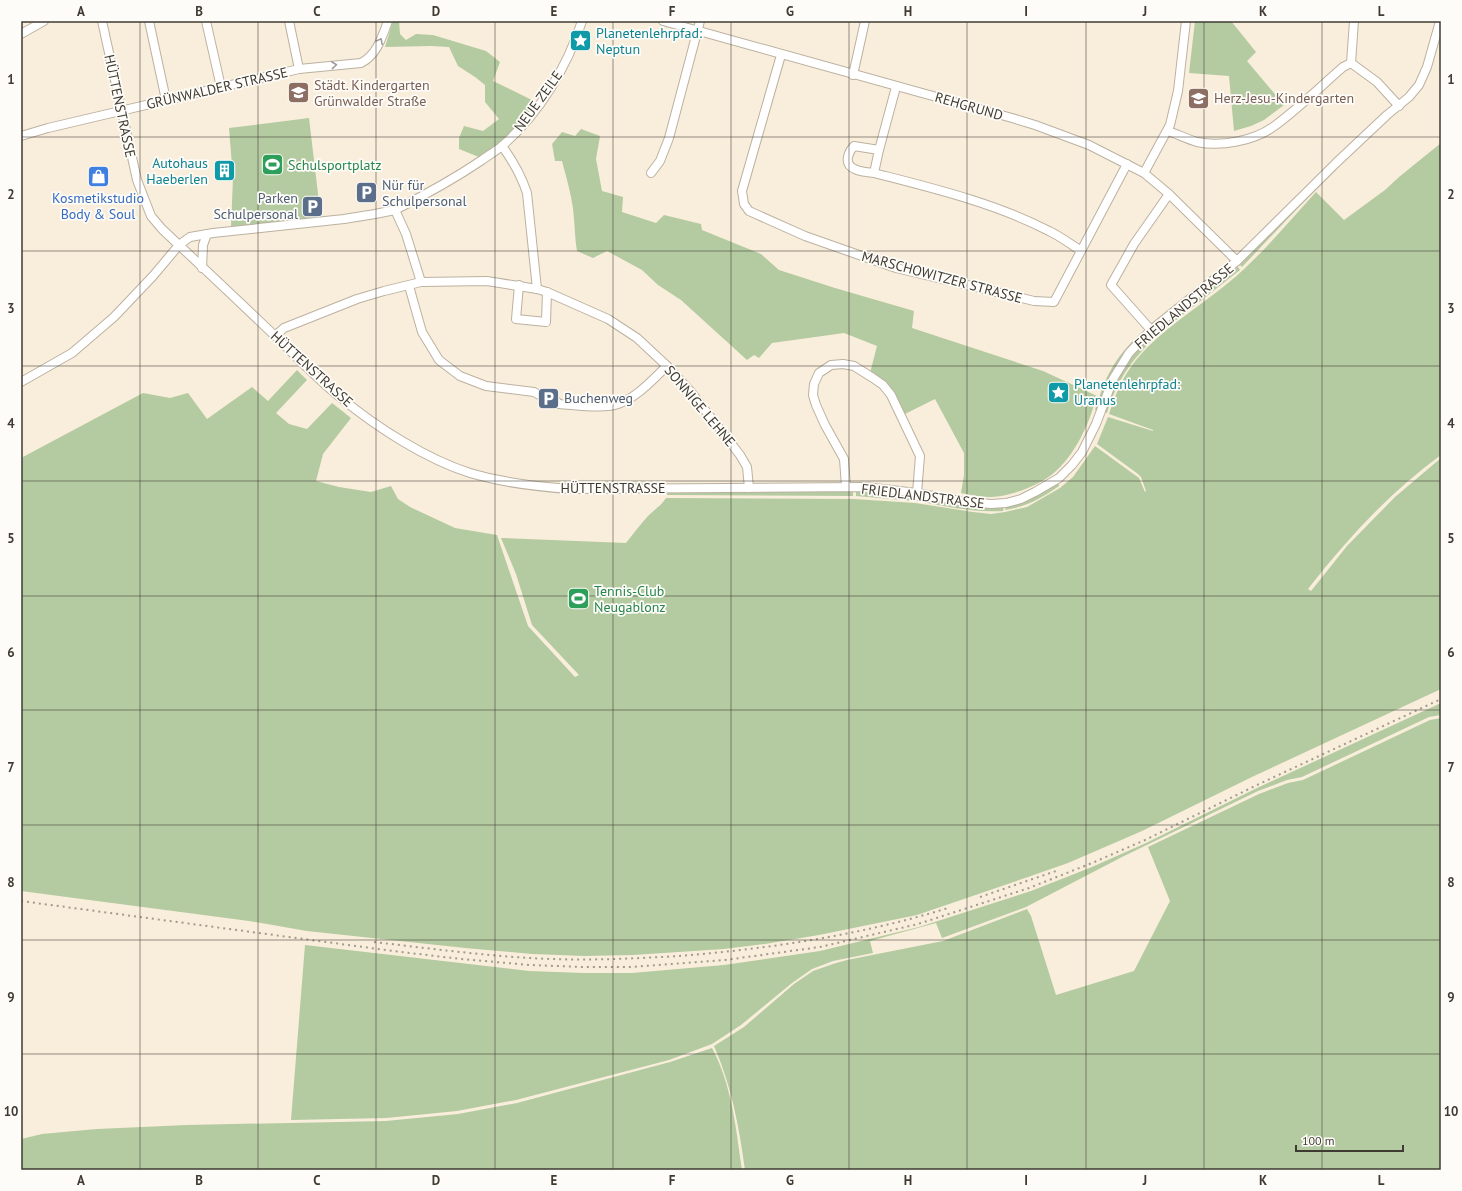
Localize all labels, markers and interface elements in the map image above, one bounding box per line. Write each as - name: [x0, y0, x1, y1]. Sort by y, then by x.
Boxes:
- text: A: [77, 3, 85, 20]
- text: B: [195, 3, 203, 20]
- text: C: [313, 3, 321, 20]
- text: D: [432, 3, 440, 20]
- text: E: [551, 3, 558, 20]
- text: F: [669, 3, 676, 20]
- text: G: [786, 3, 794, 20]
- text: H: [904, 3, 912, 20]
- text: I: [1024, 3, 1028, 20]
- text: J: [1142, 3, 1147, 20]
- text: K: [1259, 3, 1267, 20]
- text: L: [1378, 3, 1385, 20]
- place label: Planetenlehrpfad: Neptun: [596, 24, 702, 58]
- place icon: Planetenlehrpfad: Neptun: [567, 28, 593, 54]
- one-way arrow: [375, 38, 382, 45]
- street label: HÜTTENSTRASSE: [100, 53, 140, 159]
- one-way arrow: [331, 61, 337, 70]
- street label: GRÜNWALDER STRASSE: [145, 63, 289, 113]
- street label: NEUE ZEILE: [510, 67, 566, 135]
- text: 1: [7, 71, 15, 88]
- text: 1: [1447, 71, 1455, 88]
- place label: Städt. Kindergarten Grünwalder Straße: [314, 76, 430, 110]
- school or university icon: Städt. Kindergarten Grünwalder Straße: [285, 80, 311, 106]
- school or university icon: Herz-Jesu-Kindergarten: [1185, 85, 1211, 111]
- street label: REHGRUND: [933, 88, 1005, 124]
- place label: Herz-Jesu-Kindergarten: [1214, 89, 1354, 107]
- sports icon: Schulsportplatz: [260, 152, 286, 178]
- place label: Autohaus Haeberlen: [146, 154, 208, 188]
- place label: Schulsportplatz: [288, 156, 382, 174]
- building icon: Autohaus Haeberlen: [211, 158, 237, 184]
- shop icon: Kosmetikstudio Body & Soul: [85, 163, 111, 189]
- place label: Nür für Schulpersonal: [382, 176, 467, 210]
- parking icon: Nür für Schulpersonal: [354, 180, 380, 206]
- text: 2: [7, 186, 15, 203]
- text: 2: [1447, 186, 1455, 203]
- place label: Kosmetikstudio Body & Soul: [52, 189, 144, 223]
- place label: Parken Schulpersonal: [213, 189, 298, 223]
- parking icon: Parken Schulpersonal: [300, 193, 326, 219]
- street label: MARSCHOWITZER STRASSE: [860, 247, 1024, 307]
- street label: FRIEDLANDSTRASSE: [1131, 259, 1237, 353]
- text: 3: [7, 300, 15, 317]
- text: 3: [1447, 300, 1455, 317]
- street label: HÜTTENSTRASSE: [267, 327, 357, 411]
- street label: SONNIGE LEHNE: [661, 362, 739, 450]
- place label: Planetenlehrpfad: Uranus: [1074, 375, 1180, 409]
- place icon: Planetenlehrpfad: Uranus: [1046, 379, 1072, 405]
- parking icon: Buchenweg: [536, 385, 562, 411]
- place label: Buchenweg: [564, 389, 633, 407]
- text: 4: [7, 415, 15, 432]
- text: 4: [1447, 415, 1455, 432]
- street label: HÜTTENSTRASSE: [560, 479, 666, 497]
- street label: FRIEDLANDSTRASSE: [860, 480, 986, 512]
- text: 5: [7, 530, 15, 547]
- text: 5: [1447, 530, 1455, 547]
- place label: Tennis-Club Neugablonz: [594, 582, 666, 616]
- sports icon: Tennis-Club Neugablonz: [566, 586, 592, 612]
- text: 6: [7, 644, 15, 661]
- text: 6: [1447, 644, 1455, 661]
- text: 7: [7, 759, 15, 776]
- text: 7: [1447, 759, 1455, 776]
- text: 8: [7, 874, 15, 891]
- text: 8: [1447, 874, 1455, 891]
- text: 9: [7, 989, 15, 1006]
- text: 9: [1447, 989, 1455, 1006]
- text: 10: [4, 1103, 18, 1120]
- text: 10: [1444, 1103, 1458, 1120]
- scale bar: [1296, 1127, 1403, 1153]
- text: 100 m: [1302, 1133, 1335, 1148]
- text: A: [77, 1172, 85, 1189]
- text: B: [195, 1172, 203, 1189]
- text: C: [313, 1172, 321, 1189]
- text: D: [432, 1172, 440, 1189]
- text: E: [551, 1172, 558, 1189]
- text: F: [669, 1172, 676, 1189]
- text: G: [786, 1172, 794, 1189]
- text: H: [904, 1172, 912, 1189]
- text: I: [1024, 1172, 1028, 1189]
- text: J: [1142, 1172, 1147, 1189]
- text: K: [1259, 1172, 1267, 1189]
- text: L: [1378, 1172, 1385, 1189]

